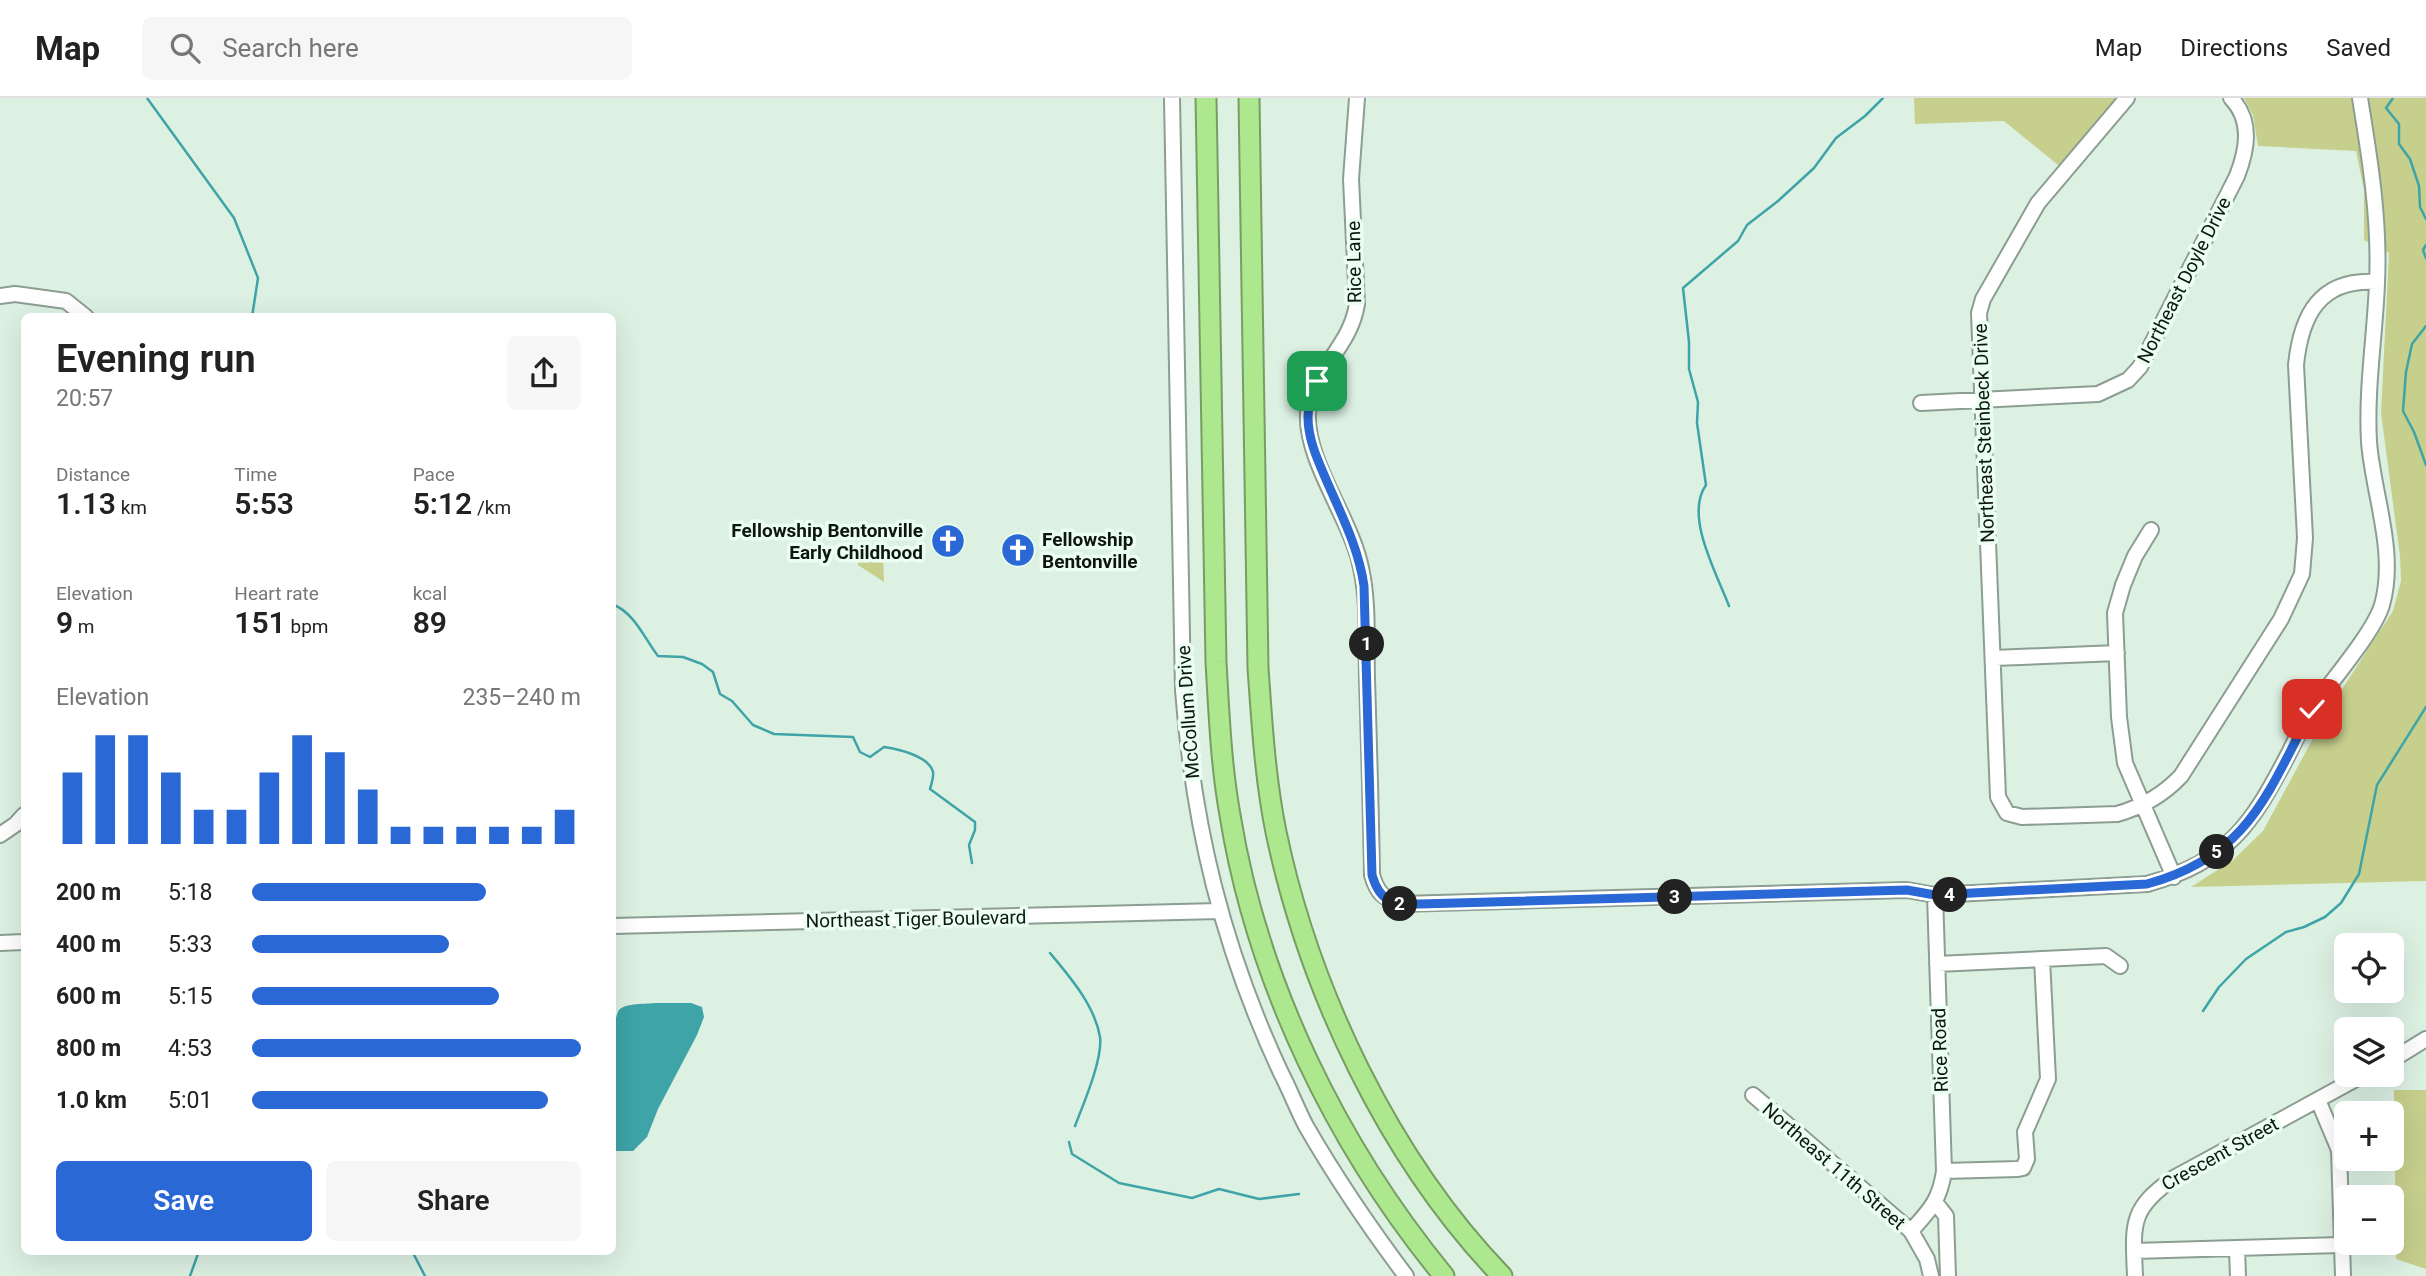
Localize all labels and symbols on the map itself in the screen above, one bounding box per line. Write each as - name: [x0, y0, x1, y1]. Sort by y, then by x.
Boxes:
- street label: Northeast Doyle Drive: [2132, 193, 2236, 367]
- street label: Rice Lane: [1342, 221, 1366, 303]
- street label: Northeast Steinbeck Drive: [1969, 323, 1999, 543]
- pin: [1287, 351, 1347, 411]
- place label: Fellowship Bentonville Early Childhood: [731, 519, 923, 564]
- church icon: Fellowship Bentonville Early Childhood: [929, 522, 967, 560]
- place label: Fellowship Bentonville: [1042, 528, 1138, 573]
- church icon: Fellowship Bentonville: [999, 531, 1037, 569]
- pin: 1: [1350, 626, 1384, 662]
- street label: McCollum Drive: [1172, 645, 1204, 779]
- pin: [2282, 679, 2342, 739]
- pin: 5: [2200, 834, 2234, 870]
- pin: 4: [1932, 878, 1968, 912]
- pin: 3: [1658, 880, 1692, 914]
- pin: 2: [1382, 886, 1418, 922]
- street label: Northeast Tiger Boulevard: [805, 906, 1027, 932]
- street label: Rice Road: [1927, 1007, 1953, 1093]
- street label: Northeast 11th Street: [1758, 1098, 1910, 1234]
- street label: Crescent Street: [2158, 1112, 2282, 1196]

